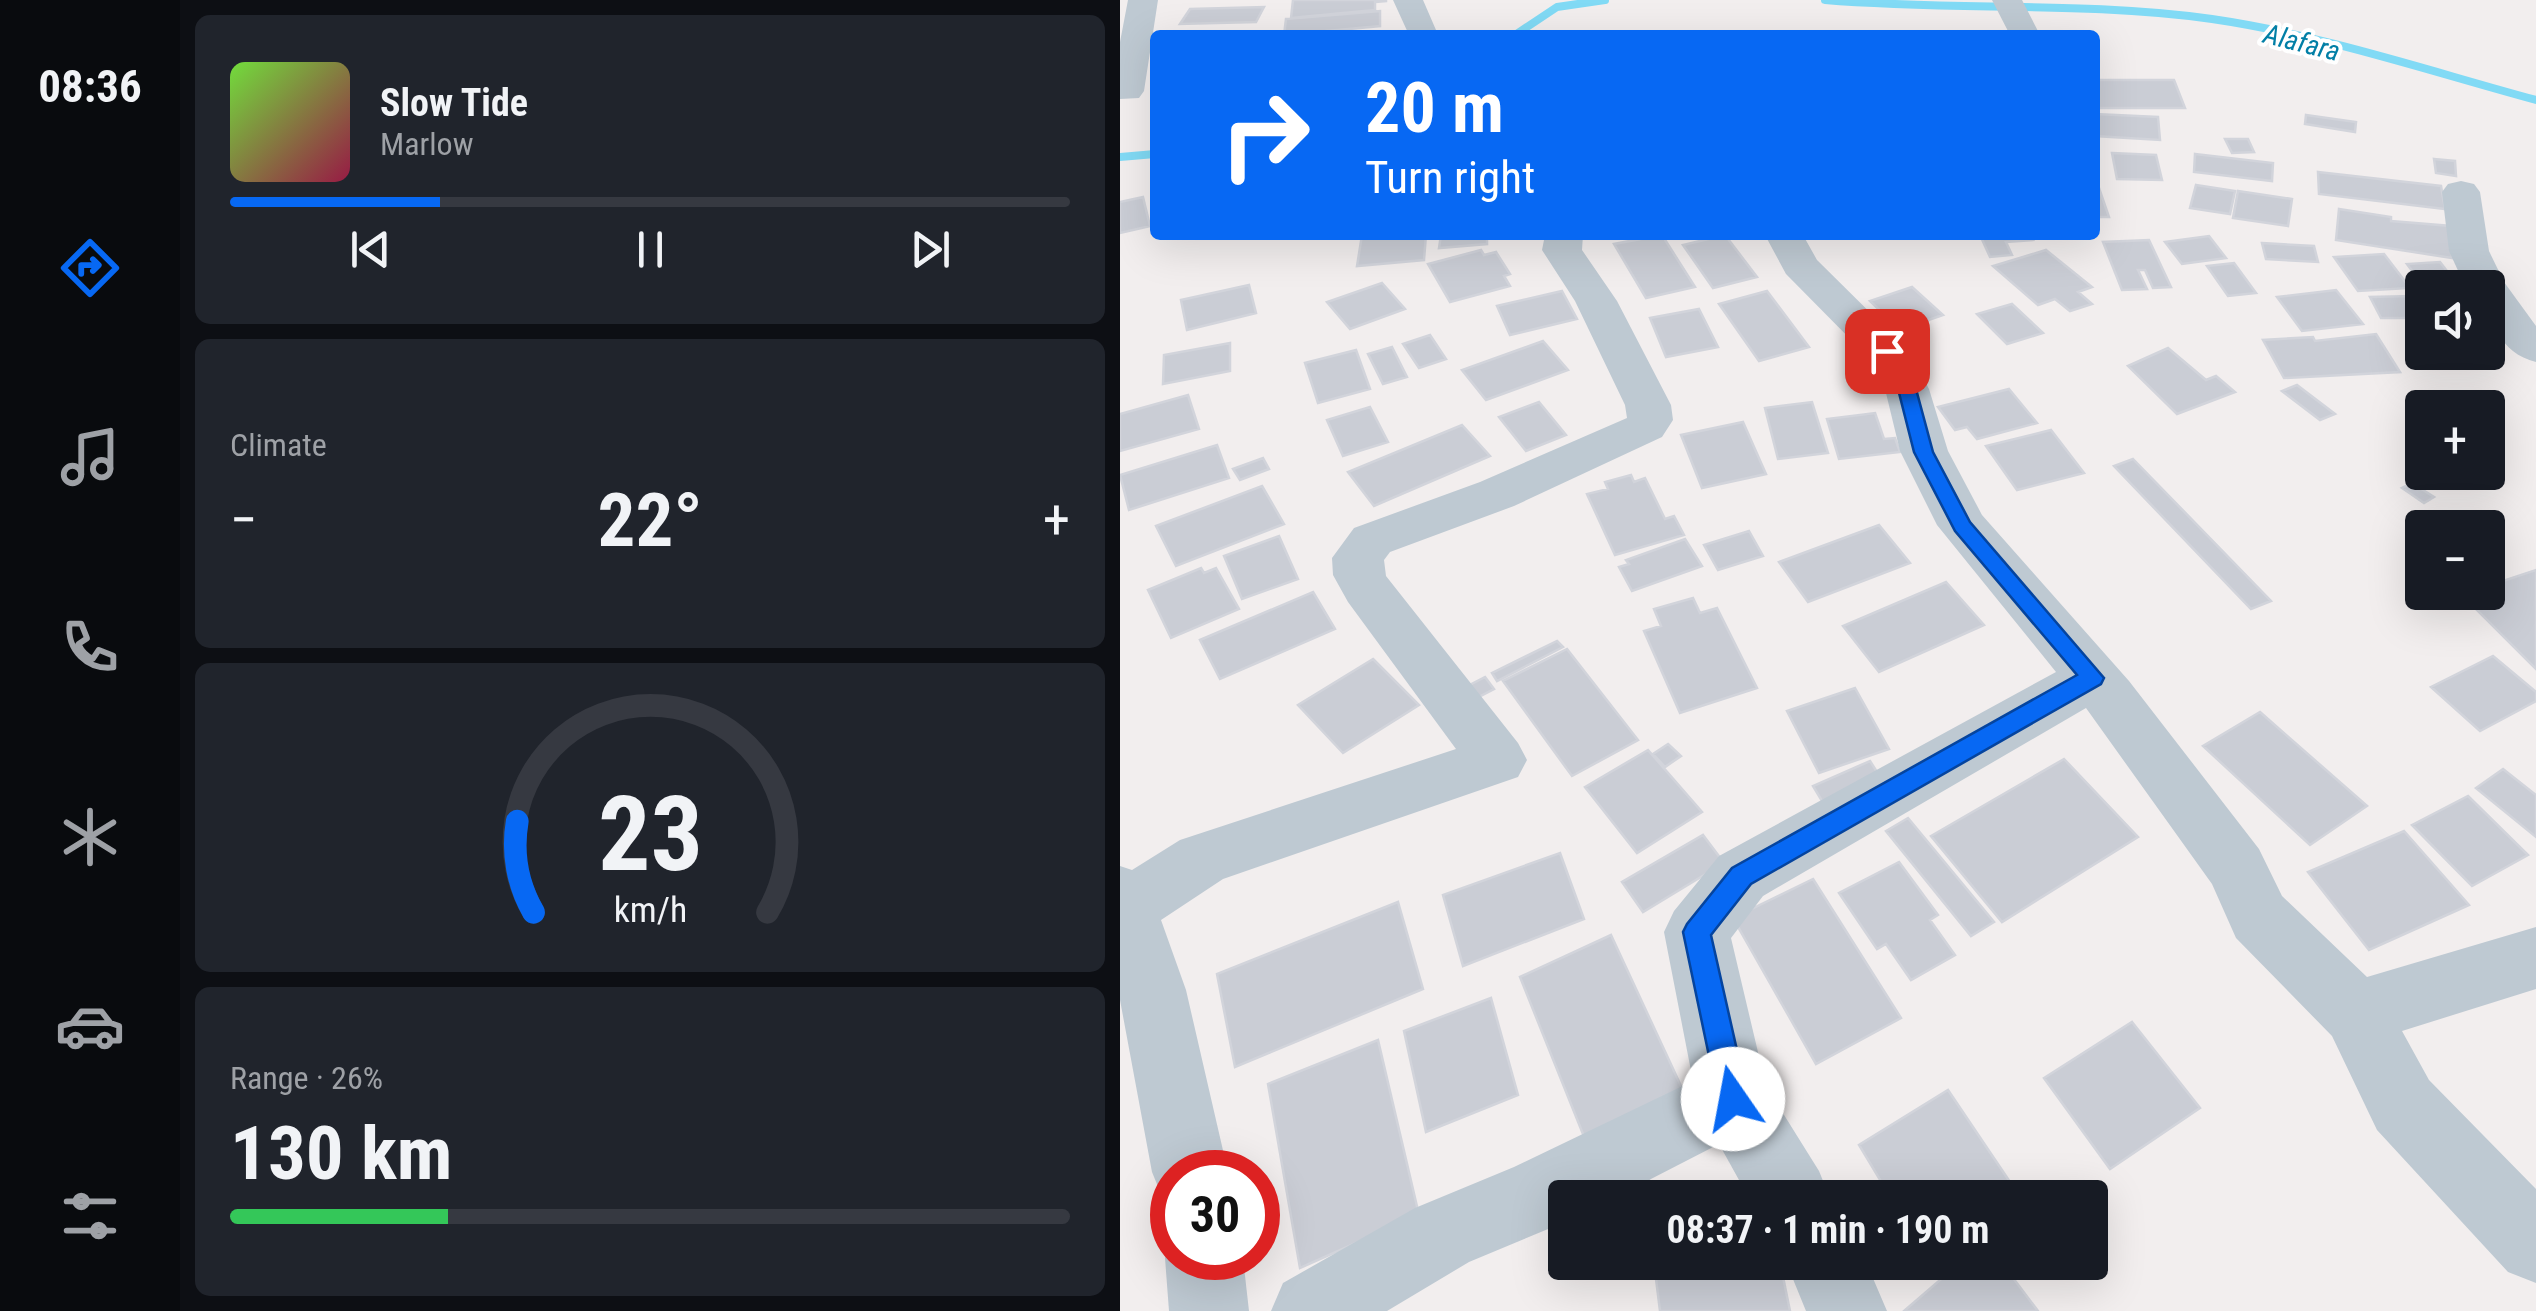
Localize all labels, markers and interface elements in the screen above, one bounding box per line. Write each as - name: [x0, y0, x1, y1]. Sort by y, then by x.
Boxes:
- water label: Alafara: [2259, 17, 2343, 68]
- text: 08:36: [38, 60, 142, 113]
- text: 20 m: [1365, 67, 1504, 149]
- icon: right: [1200, 70, 1330, 200]
- text: Slow Tide: [380, 81, 528, 125]
- text: Marlow: [380, 125, 473, 163]
- text: Turn right: [1365, 151, 1535, 204]
- icon: previous: [343, 222, 398, 277]
- icon: pause: [623, 222, 678, 277]
- icon: next: [903, 222, 958, 277]
- icon: directions: [55, 233, 125, 303]
- map controls: [2405, 270, 2505, 610]
- button: sound: [2405, 270, 2505, 370]
- pin: [1845, 309, 1930, 394]
- icon: arrive: [1860, 324, 1915, 379]
- button: +: [2405, 390, 2505, 490]
- icon: music: [55, 422, 125, 492]
- text: Climate: [230, 426, 327, 464]
- text: 22°: [598, 476, 703, 564]
- text: −: [230, 488, 258, 552]
- text: +: [1043, 488, 1070, 552]
- button: −: [2405, 510, 2505, 610]
- icon: phone: [55, 612, 125, 682]
- text: 23: [597, 774, 703, 895]
- icon: climate: [55, 802, 125, 872]
- text: km/h: [613, 889, 687, 931]
- icon: car: [55, 991, 125, 1061]
- position arrow: [1681, 1047, 1785, 1151]
- text: Range · 26%: [230, 1059, 383, 1097]
- text: 130 km: [230, 1109, 452, 1197]
- speed limit sign: 30: [1150, 1150, 1280, 1280]
- icon: filters: [55, 1181, 125, 1251]
- text: 08:37 · 1 min · 190 m: [1667, 1208, 1989, 1252]

